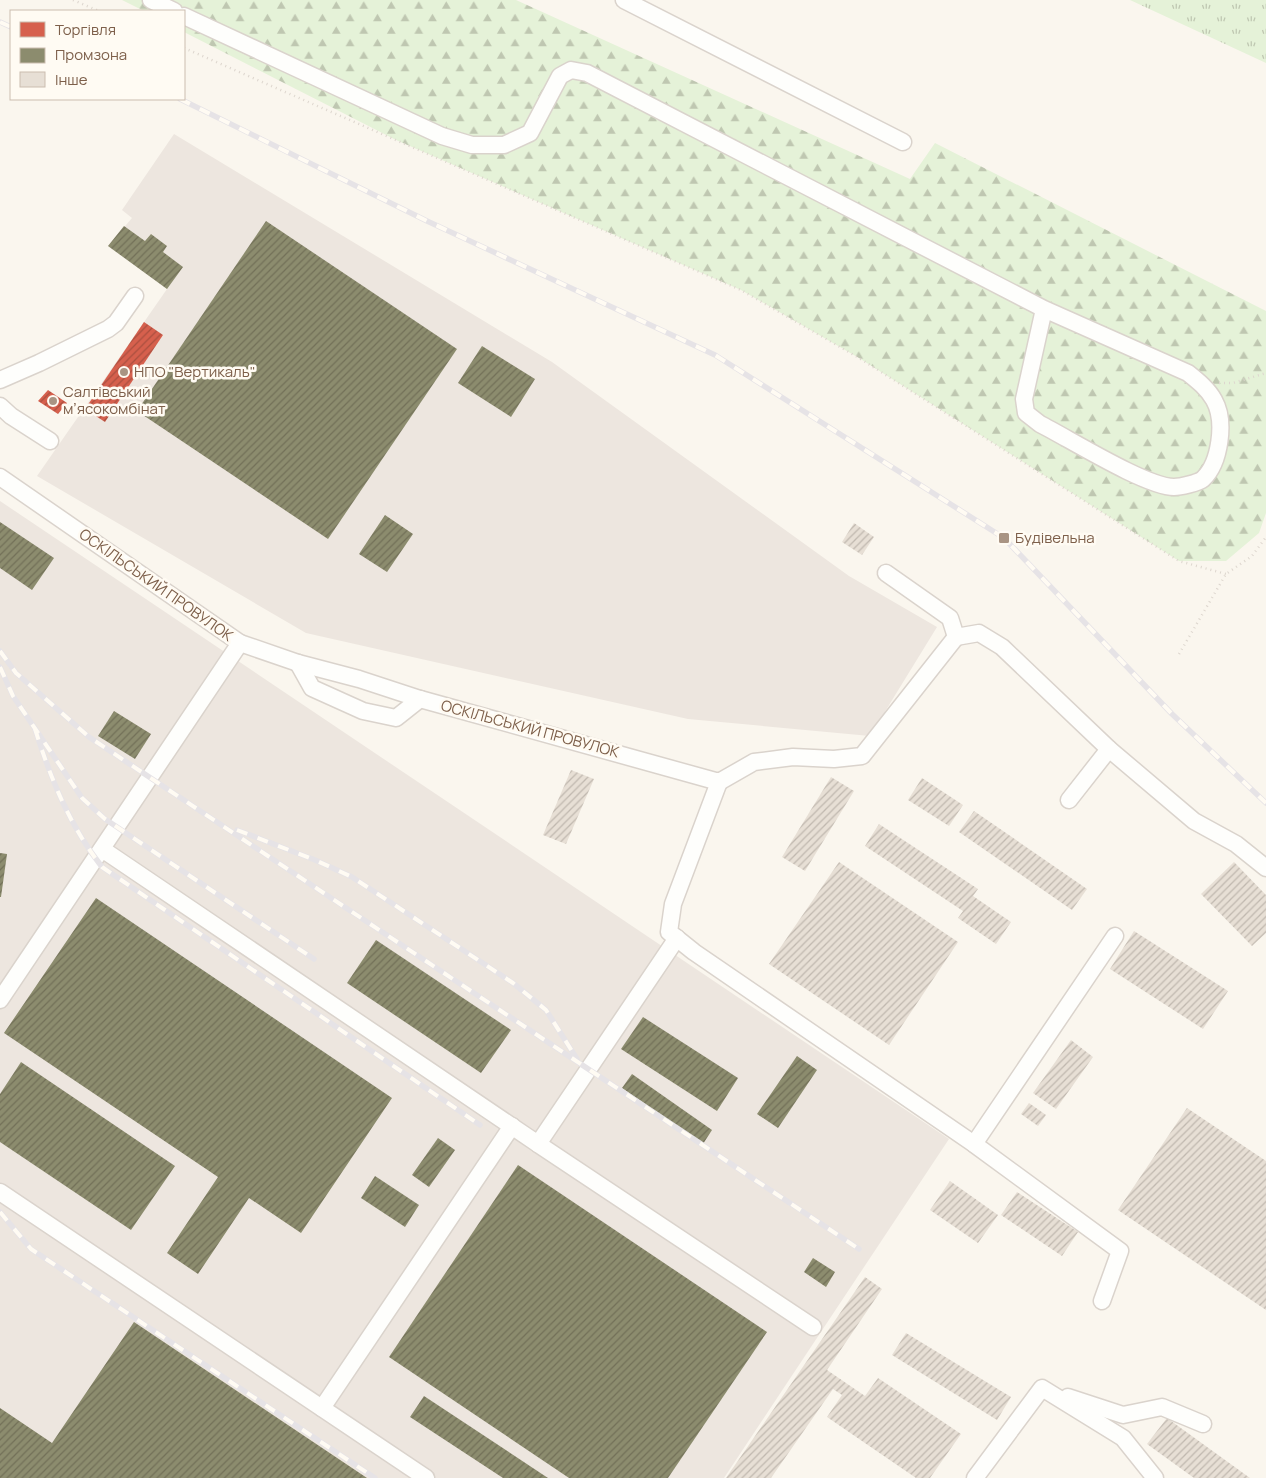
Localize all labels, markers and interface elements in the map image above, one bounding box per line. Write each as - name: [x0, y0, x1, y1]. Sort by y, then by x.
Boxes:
- legend: [10, 10, 185, 100]
- text: Торгівля: [55, 19, 116, 40]
- text: Промзона: [55, 44, 127, 65]
- text: Інше: [55, 69, 88, 90]
- place label: НПО "Вертикаль": [134, 361, 256, 382]
- marker: НПО "Вертикаль": [118, 366, 130, 378]
- place label: Салтівський мʼясокомбінат: [63, 381, 166, 419]
- marker: Салтівський мʼясокомбінат: [47, 395, 59, 407]
- street label: ОСКІЛЬСЬКИЙ ПРОВУЛОК: [75, 523, 238, 646]
- place label: Будівельна: [1015, 527, 1095, 548]
- marker: Будівельна: [997, 531, 1011, 545]
- street label: ОСКІЛЬСЬКИЙ ПРОВУЛОК: [439, 695, 622, 762]

